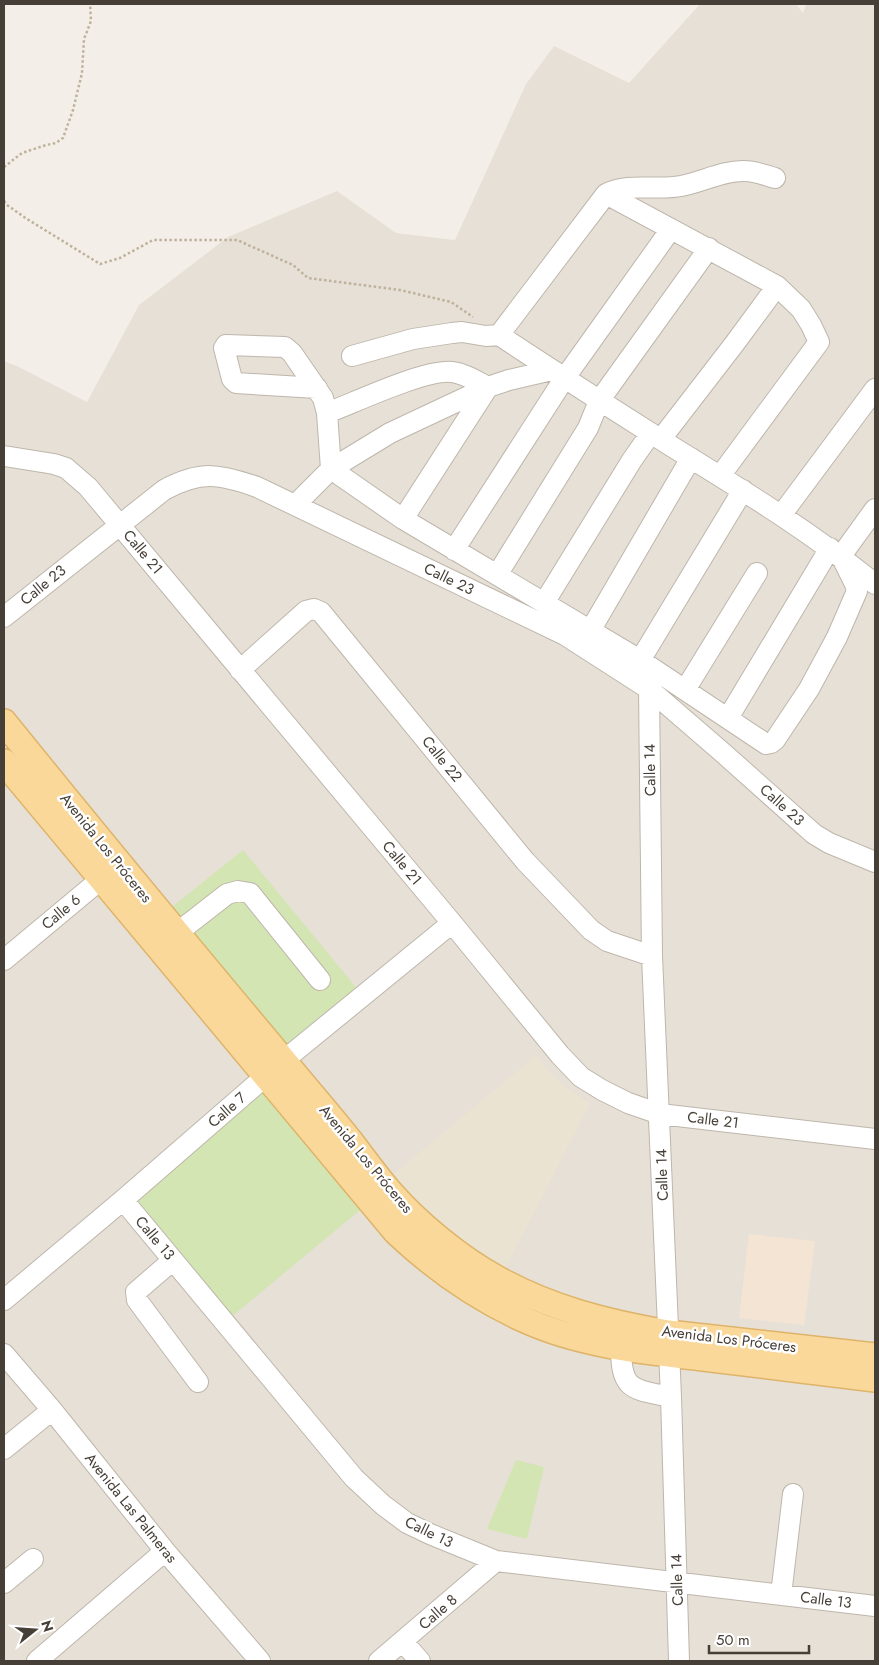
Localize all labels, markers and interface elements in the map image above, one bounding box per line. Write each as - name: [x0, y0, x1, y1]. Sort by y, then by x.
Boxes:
- street label: Calle 21: [118, 525, 168, 579]
- street label: Calle 23: [420, 557, 478, 601]
- street label: Calle 23: [15, 560, 71, 610]
- street label: Calle 22: [417, 731, 467, 787]
- street label: Calle 14: [639, 744, 661, 796]
- street label: Calle 23: [755, 779, 809, 831]
- street label: Avenida Los Próceres: [55, 788, 157, 908]
- street label: Calle 21: [377, 836, 427, 890]
- street label: Calle 6: [37, 889, 85, 935]
- street label: Calle 7: [203, 1087, 251, 1133]
- street label: Avenida Los Próceres: [314, 1100, 418, 1218]
- street label: Calle 21: [686, 1106, 740, 1134]
- street label: Calle 14: [650, 1148, 674, 1201]
- street label: Calle 13: [130, 1211, 180, 1265]
- street label: Avenida Los Próceres: [660, 1320, 798, 1358]
- street label: Avenida Las Palmeras: [80, 1448, 182, 1568]
- street label: Calle 13: [401, 1511, 457, 1553]
- street label: Calle 14: [665, 1553, 689, 1606]
- street label: Calle 13: [799, 1586, 853, 1614]
- street label: Calle 8: [414, 1589, 462, 1635]
- north arrow: [10, 1605, 60, 1655]
- text: N: [36, 1618, 59, 1634]
- scale bar: [709, 1622, 809, 1654]
- text: 50 m: [716, 1629, 750, 1651]

